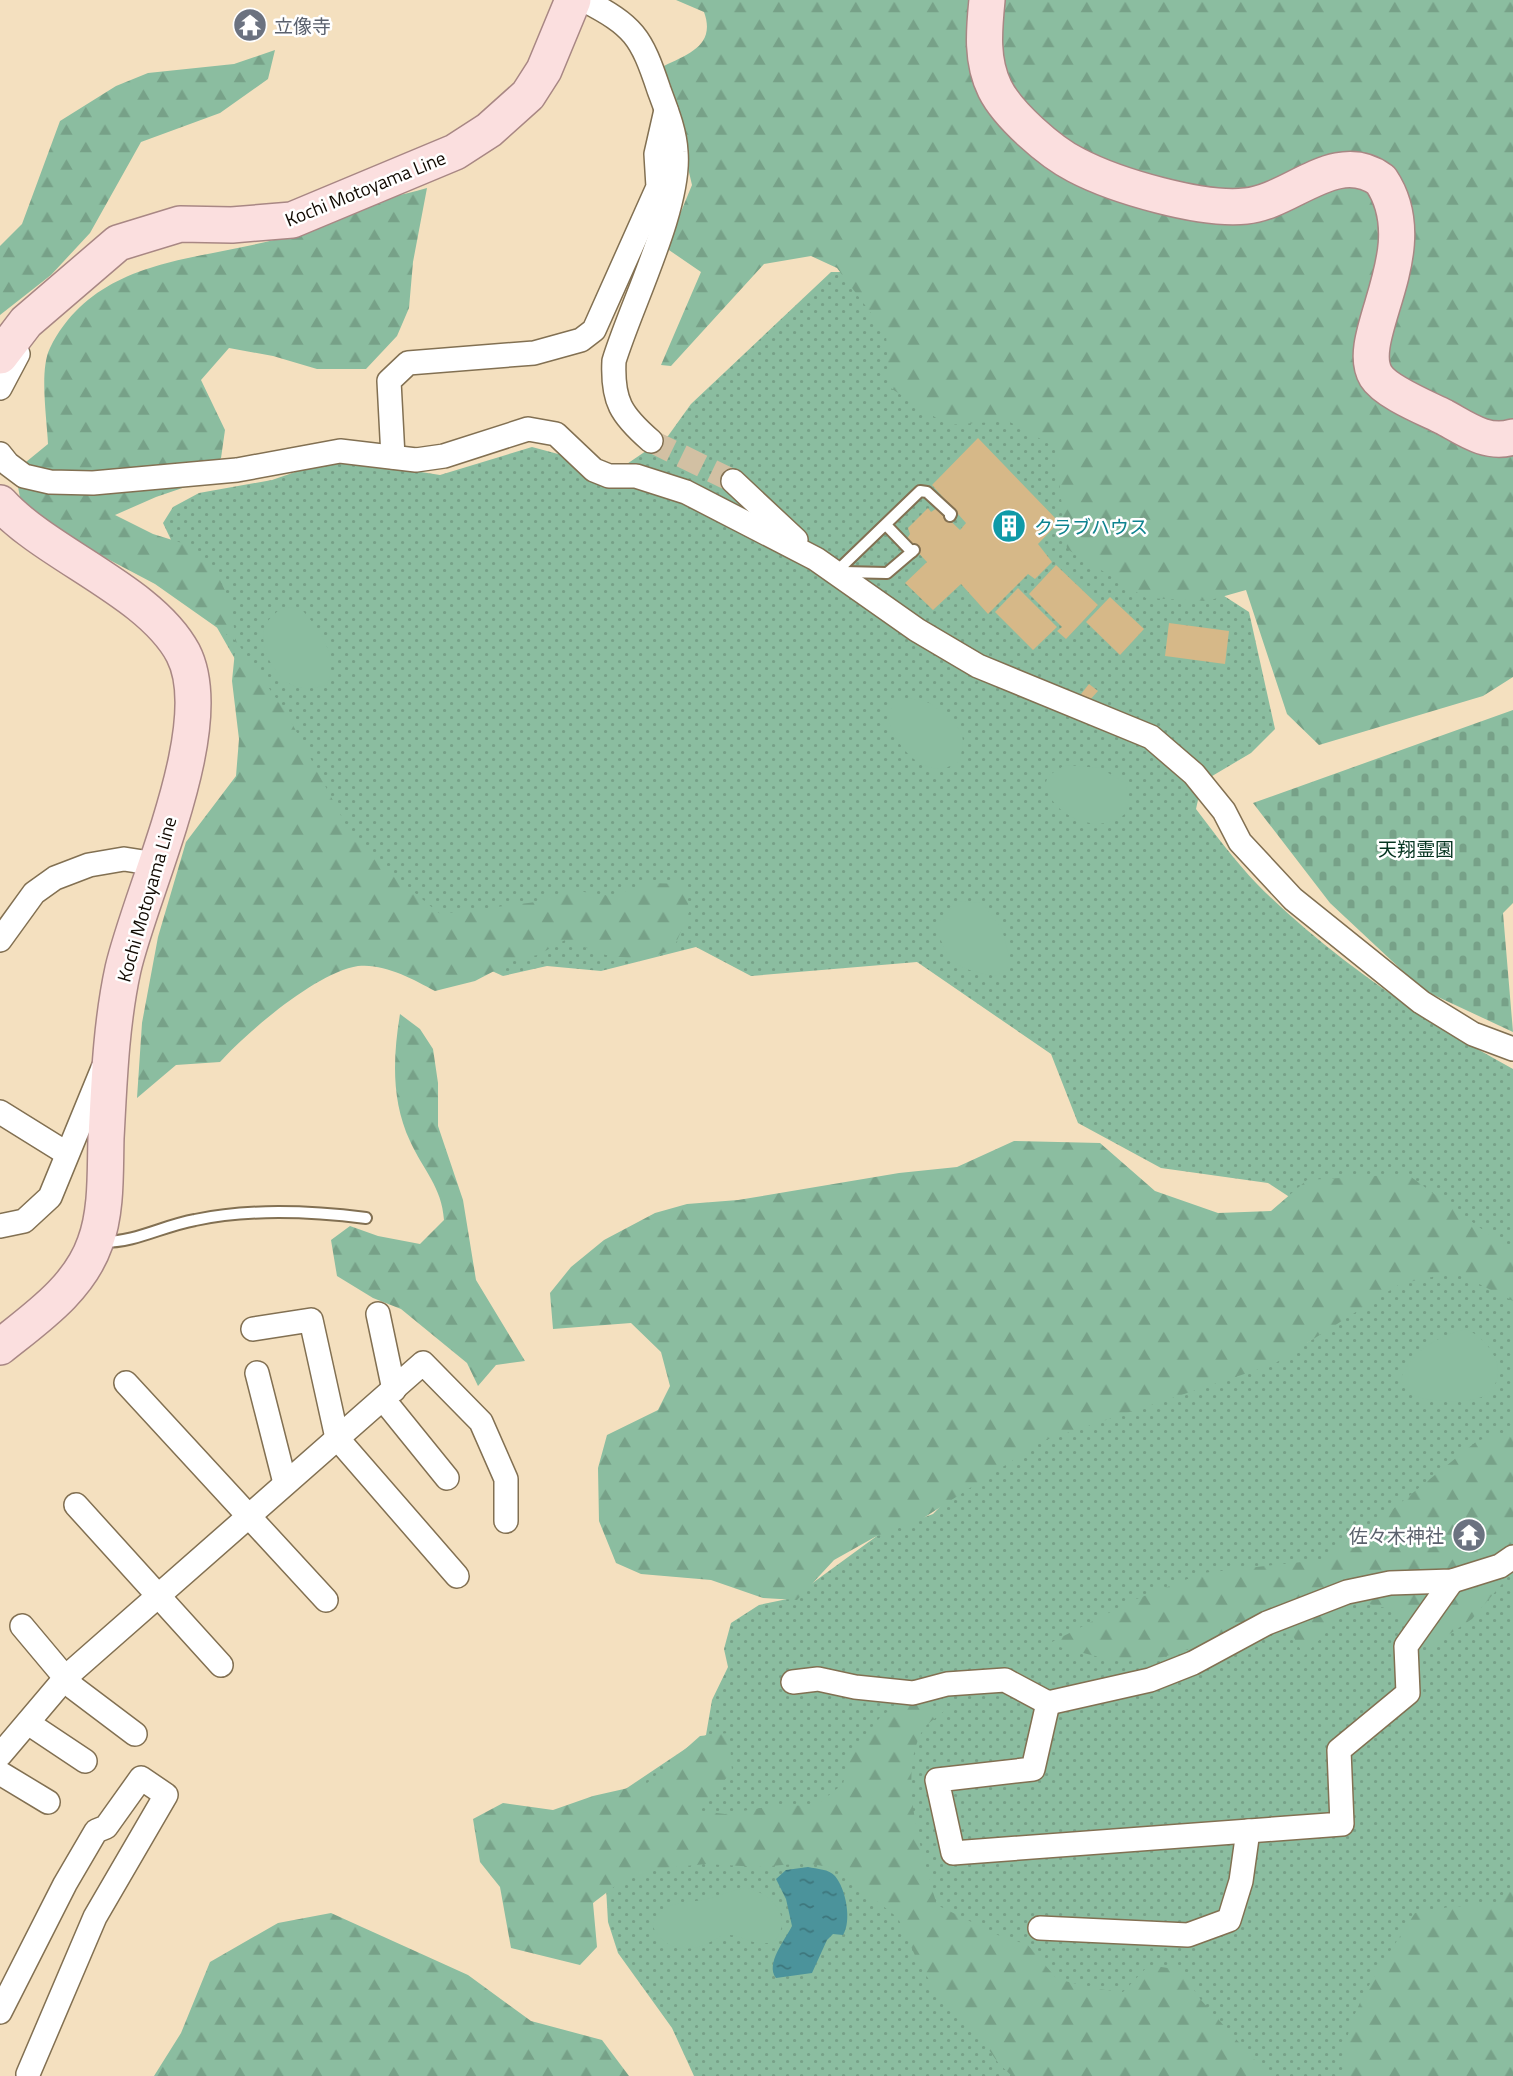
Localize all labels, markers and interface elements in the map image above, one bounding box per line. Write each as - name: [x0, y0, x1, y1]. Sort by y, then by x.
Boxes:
- temple icon: 立像寺: [231, 6, 269, 44]
- place label: 立像寺: [274, 11, 331, 40]
- street label: Kochi Motoyama Line: [280, 143, 450, 233]
- building icon: クラブハウス: [990, 507, 1028, 545]
- place label: クラブハウス: [1034, 512, 1148, 541]
- street label: Kochi Motoyama Line: [109, 813, 183, 985]
- park label: 天翔霊園: [1378, 834, 1454, 863]
- temple icon: 佐々木神社: [1450, 1516, 1488, 1554]
- place label: 佐々木神社: [1349, 1521, 1444, 1550]

